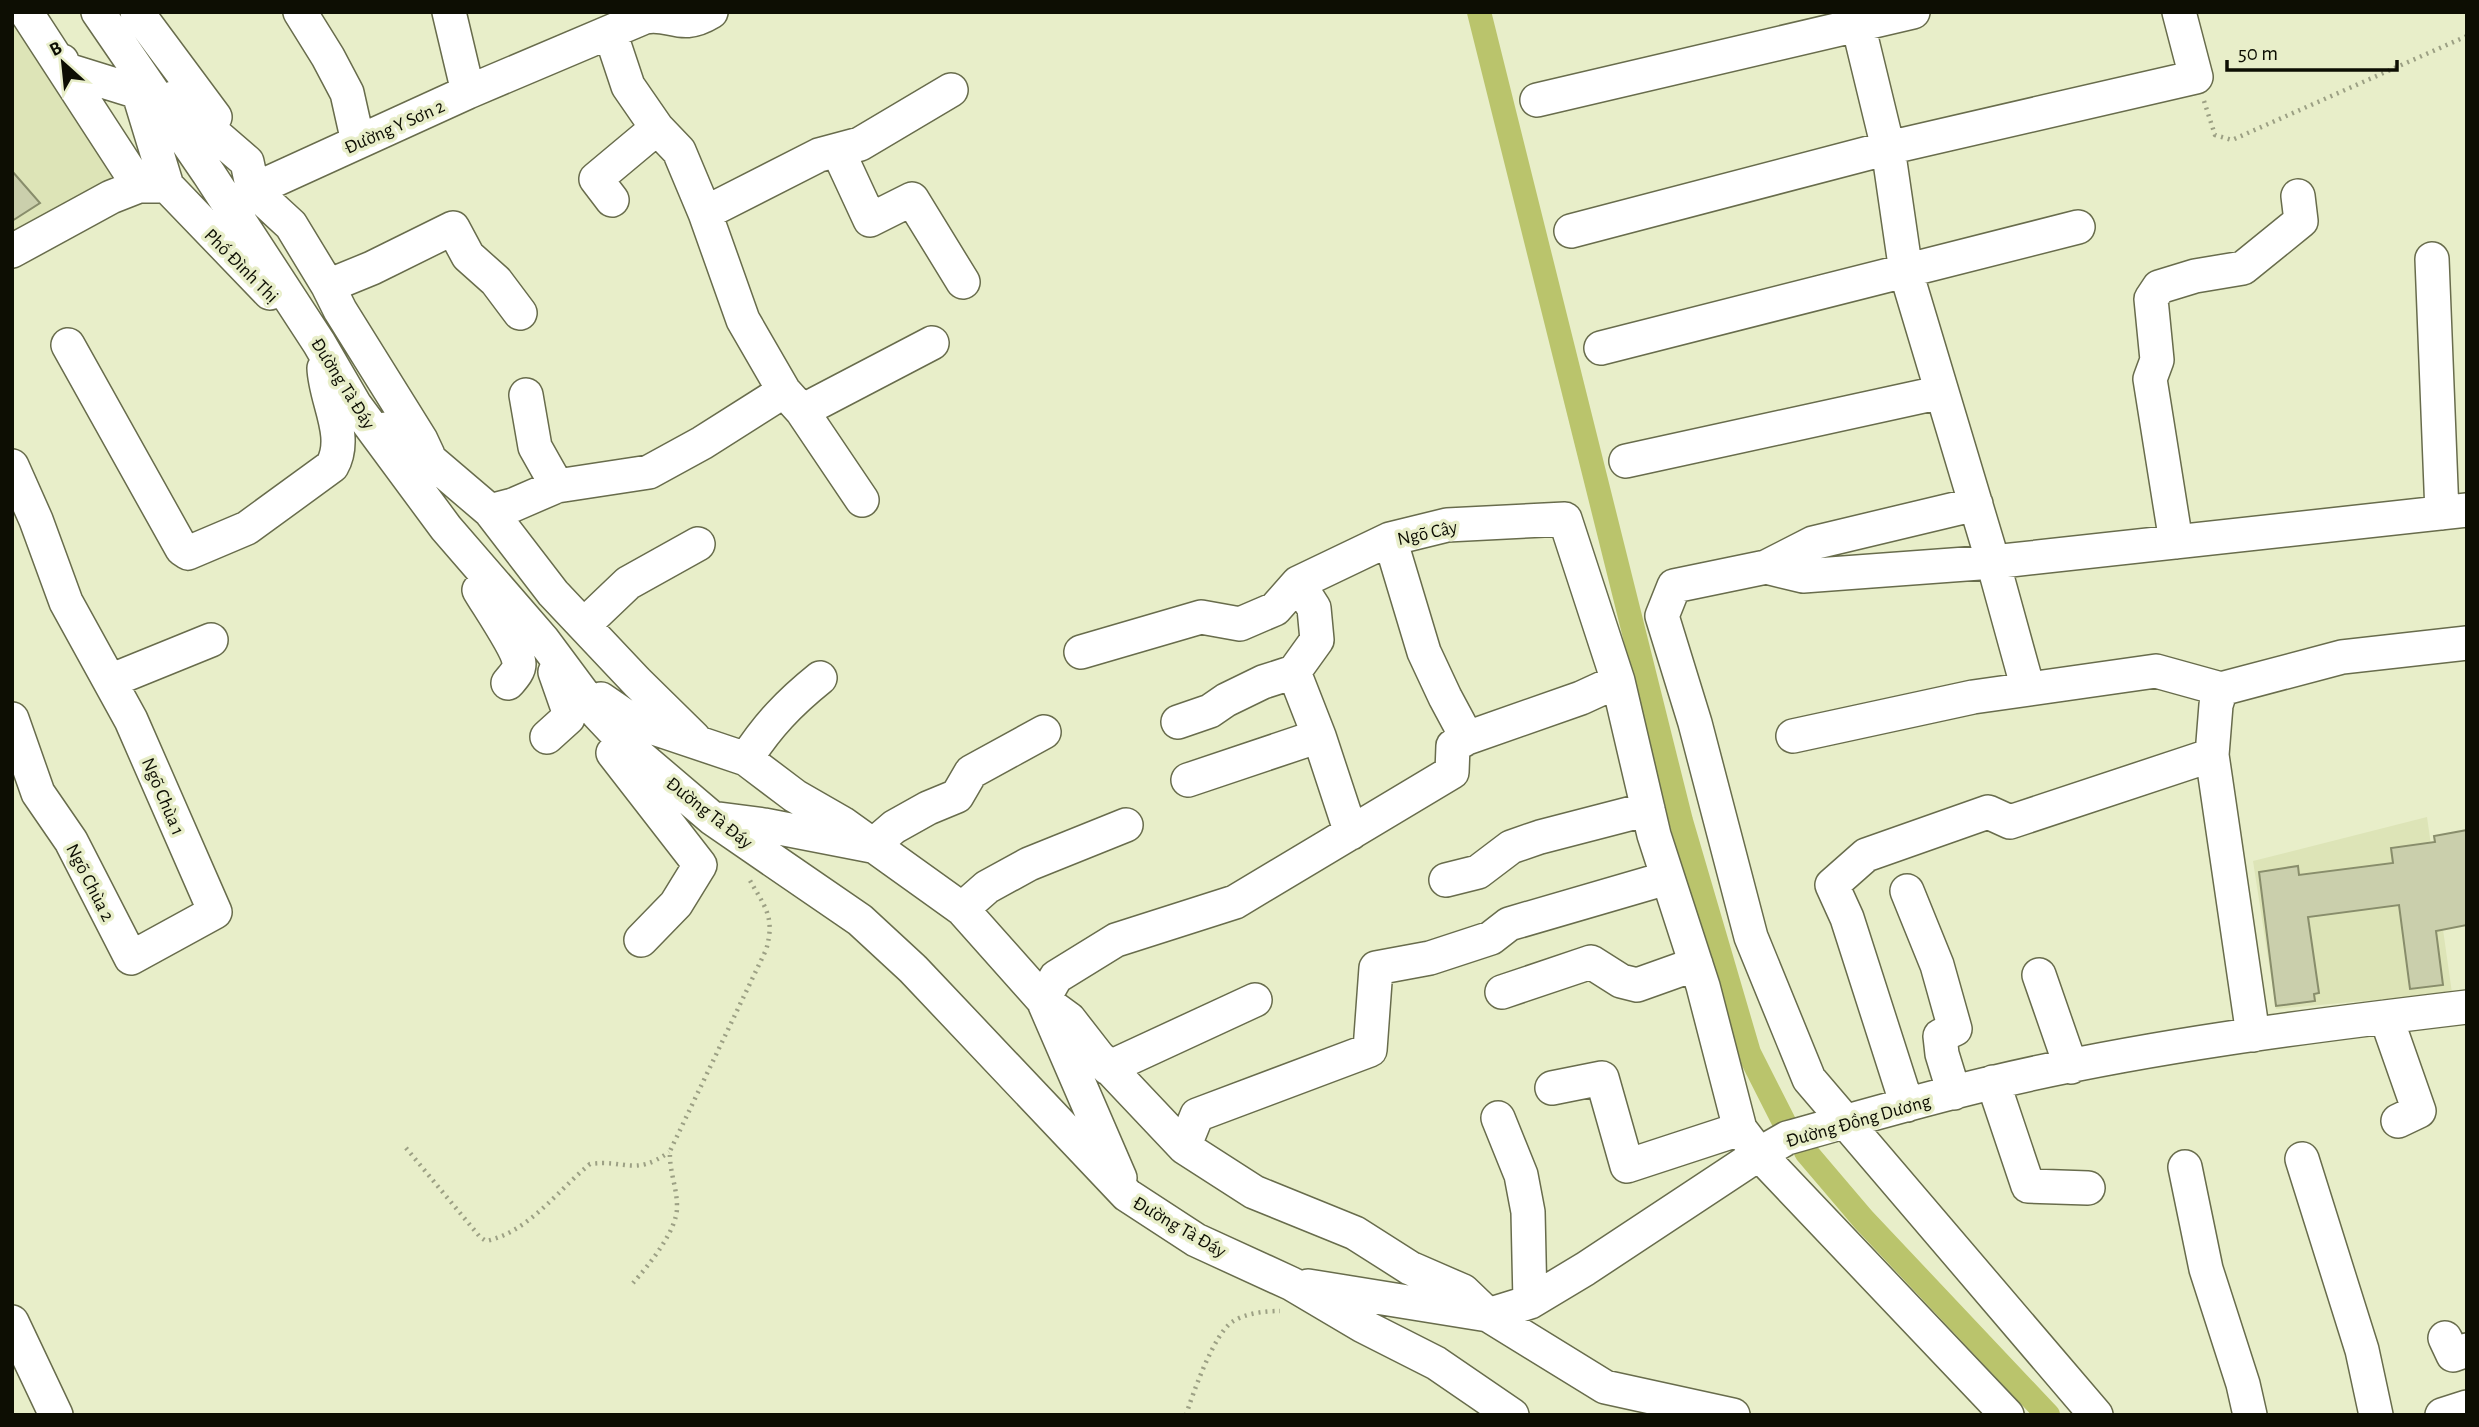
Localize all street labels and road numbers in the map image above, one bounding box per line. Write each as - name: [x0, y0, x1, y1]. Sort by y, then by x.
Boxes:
- street label: Đường Y Sơn 2: [342, 97, 448, 158]
- street label: Phố Đình Thị: [200, 225, 282, 307]
- street label: Đường Tà Đáy: [307, 335, 378, 433]
- street label: Ngõ Cây: [1396, 518, 1459, 549]
- street label: Ngõ Chùa 1: [138, 755, 187, 838]
- street label: Đường Tà Đáy: [662, 774, 756, 853]
- street label: Ngõ Chùa 2: [62, 841, 117, 925]
- street label: Đường Đồng Dương: [1784, 1091, 1934, 1151]
- street label: Đường Tà Đáy: [1130, 1193, 1229, 1261]

